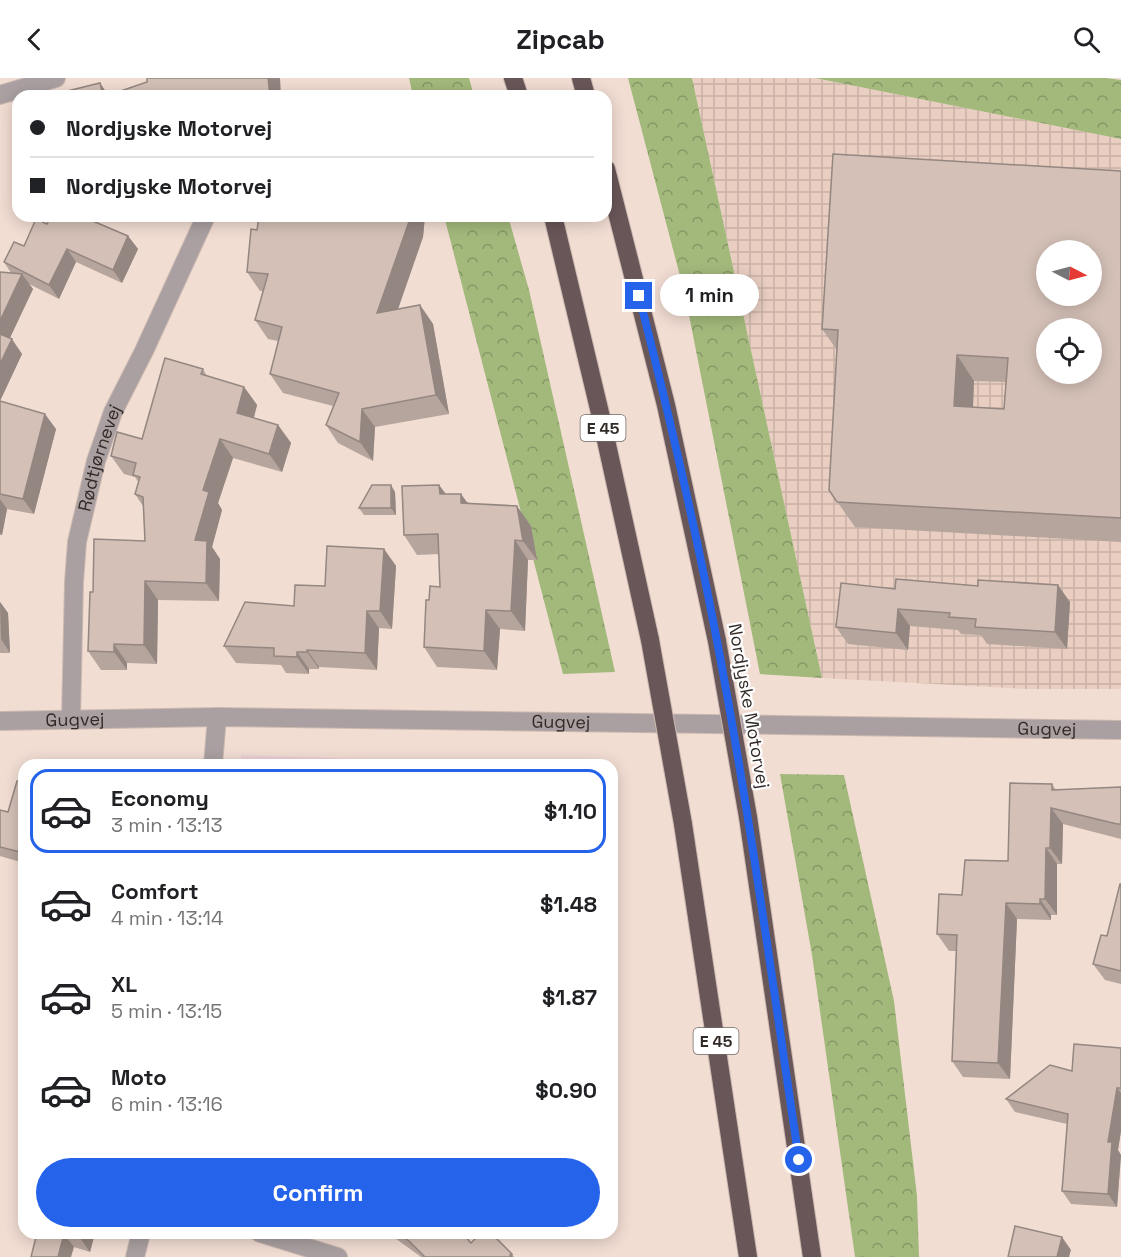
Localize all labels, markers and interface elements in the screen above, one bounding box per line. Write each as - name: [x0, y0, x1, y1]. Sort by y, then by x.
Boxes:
- text: Zipcab: [516, 22, 605, 57]
- icon: back: [18, 23, 51, 56]
- icon: search: [1070, 23, 1103, 56]
- text: Nordjyske Motorvej: [66, 114, 272, 142]
- text: Nordjyske Motorvej: [66, 172, 272, 200]
- north arrow: [1036, 240, 1102, 306]
- map controls: [1036, 240, 1102, 384]
- callout: 1 min: [660, 275, 759, 317]
- route end: [625, 282, 652, 309]
- text: 1 min: [685, 282, 734, 308]
- button: locate: [1036, 318, 1102, 384]
- street label: Rødtjørnevej: [73, 400, 126, 514]
- road number: E 45: [580, 415, 626, 441]
- street label: Nordjyske Motorvej: [724, 622, 775, 790]
- street label: Gugvej: [45, 707, 105, 731]
- street label: Gugvej: [531, 710, 591, 733]
- street label: Gugvej: [1017, 717, 1077, 740]
- icon: car: [39, 784, 93, 838]
- text: Economy: [111, 784, 209, 812]
- text: $1.10: [544, 797, 597, 825]
- text: 3 min · 13:13: [111, 812, 223, 838]
- icon: car: [39, 877, 93, 931]
- text: Comfort: [111, 877, 199, 905]
- text: $1.48: [540, 890, 597, 918]
- text: 4 min · 13:14: [111, 905, 223, 931]
- icon: car: [39, 970, 93, 1024]
- text: XL: [111, 970, 137, 998]
- text: $1.87: [542, 983, 597, 1011]
- text: 5 min · 13:15: [111, 998, 222, 1024]
- road number: E 45: [694, 1028, 738, 1054]
- icon: car: [39, 1063, 93, 1117]
- text: Moto: [111, 1063, 167, 1091]
- text: $0.90: [535, 1076, 597, 1104]
- text: 6 min · 13:16: [111, 1091, 223, 1117]
- route start: [785, 1146, 812, 1173]
- button: Confirm: [36, 1158, 600, 1227]

